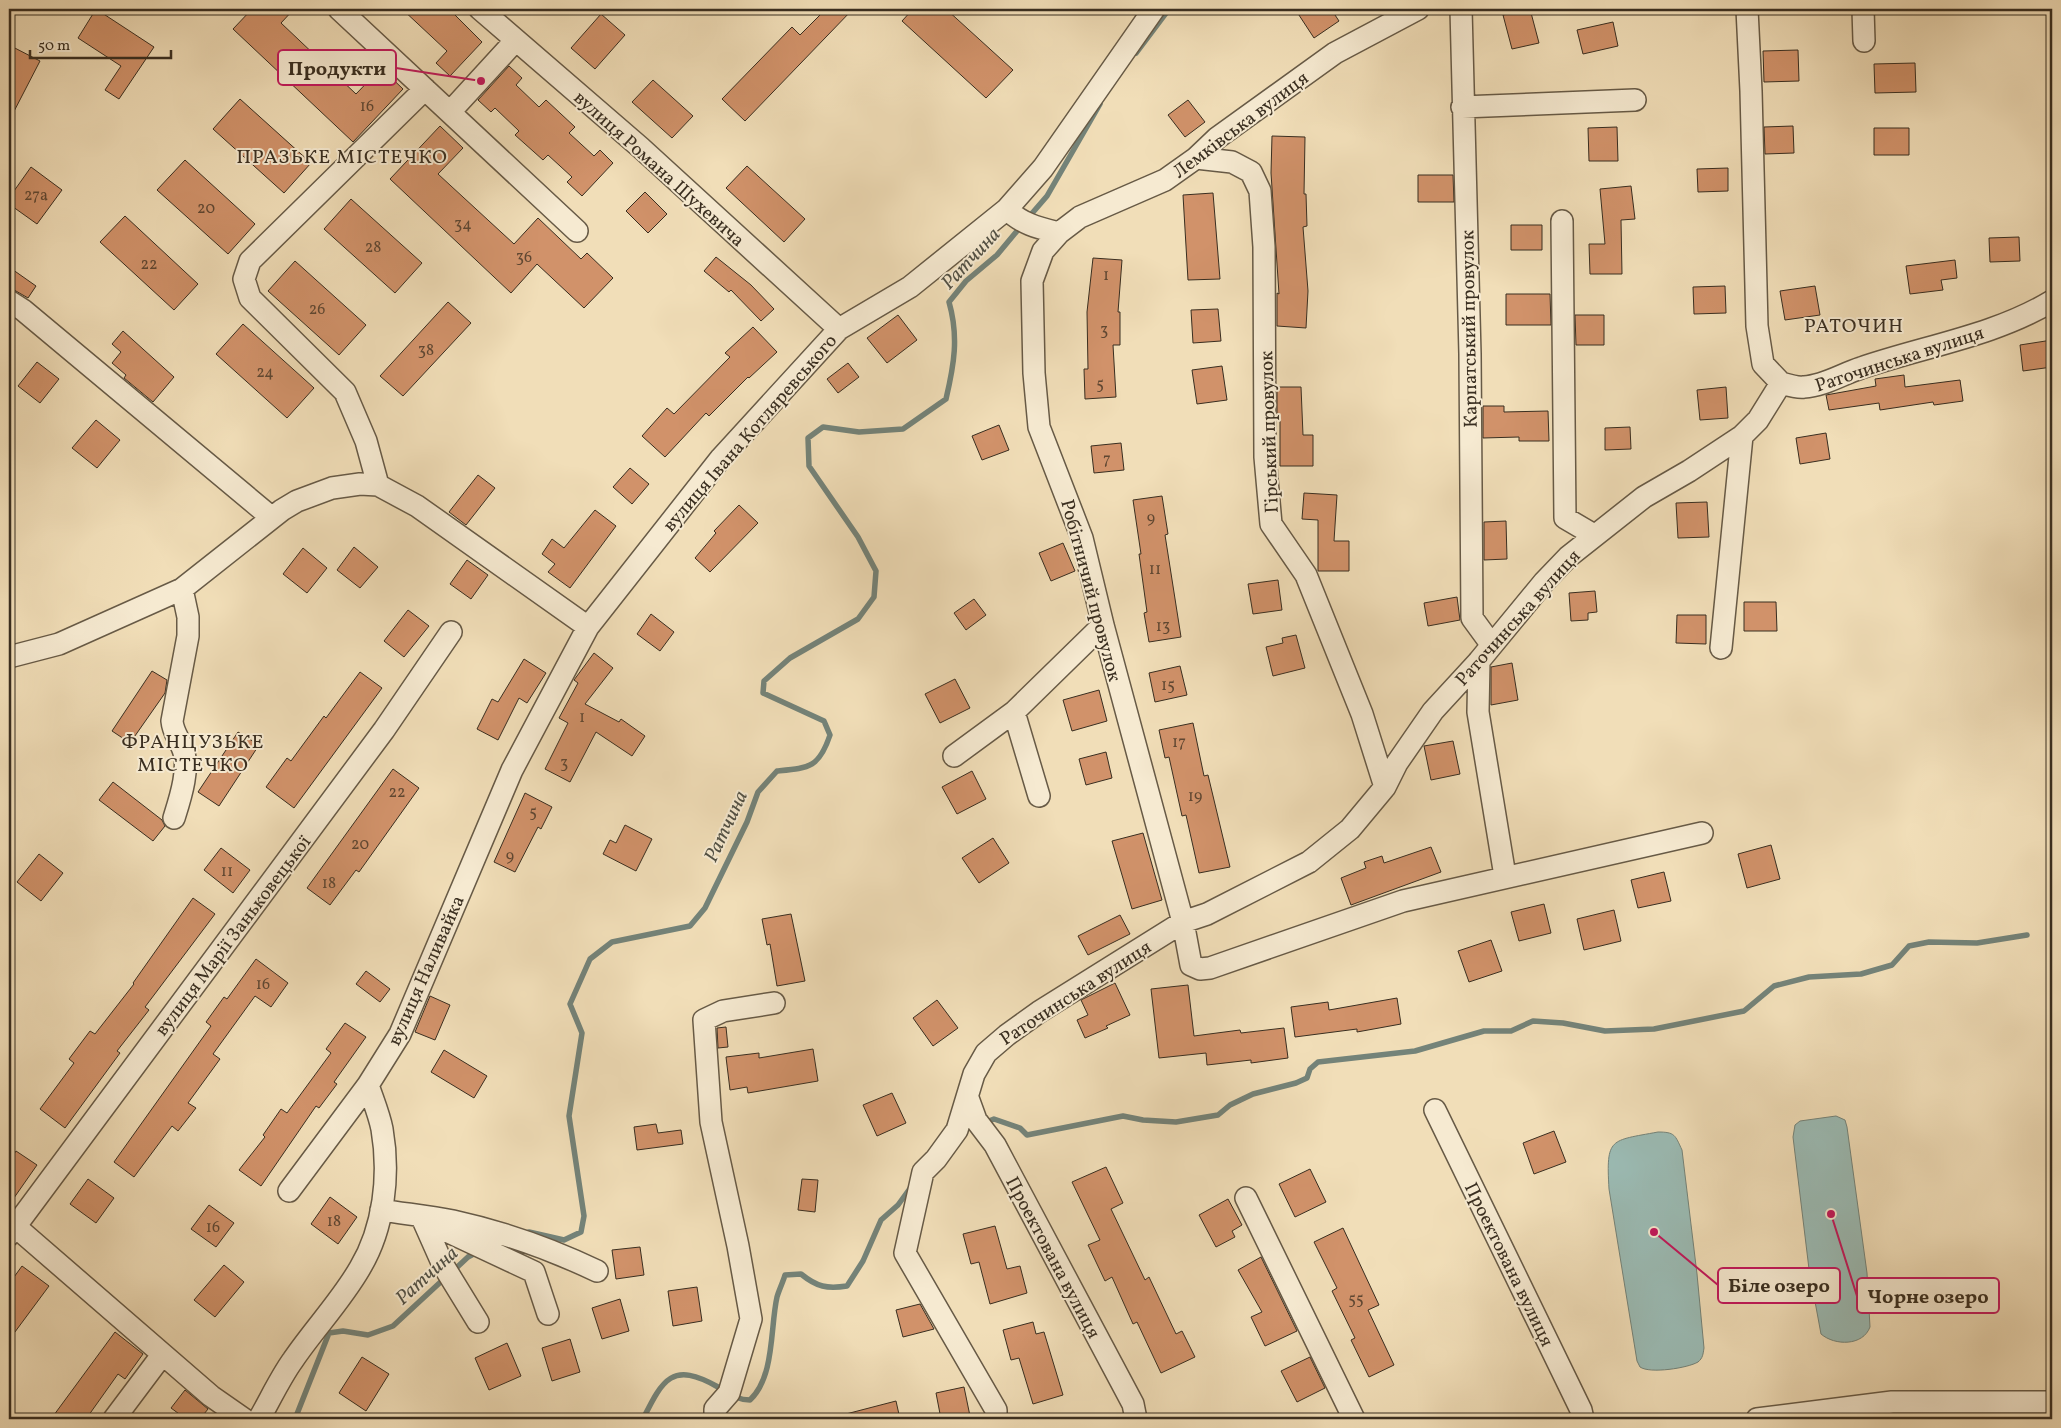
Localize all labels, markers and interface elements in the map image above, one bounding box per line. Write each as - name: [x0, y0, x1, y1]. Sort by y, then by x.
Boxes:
- scale bar: [30, 28, 171, 60]
- text: 50 m: [38, 36, 70, 57]
- callout: Продукти: [278, 50, 396, 85]
- text: Продукти: [288, 56, 386, 84]
- street label: Лемківська вулиця: [1168, 66, 1314, 185]
- street label: вулиця Романа Шухевича: [567, 86, 750, 253]
- house number: 16: [360, 96, 374, 118]
- district label: ПРАЗЬКЕ МІСТЕЧКО: [236, 144, 448, 172]
- house number: 27а: [24, 185, 48, 207]
- house number: 20: [197, 198, 215, 220]
- house number: 34: [454, 214, 472, 236]
- water label: Ратчина: [935, 222, 1008, 297]
- street label: Карпатський провулок: [1455, 230, 1485, 428]
- house number: 28: [365, 237, 381, 259]
- house number: 36: [516, 247, 532, 269]
- house number: 22: [140, 254, 158, 276]
- house number: 1: [1103, 265, 1109, 287]
- house number: 26: [309, 299, 325, 321]
- district label: РАТОЧИН: [1804, 313, 1904, 341]
- house number: 3: [1100, 320, 1108, 342]
- street label: Раточинська вулиця: [1812, 320, 1987, 399]
- street label: вулиця Івана Котляревського: [657, 329, 844, 538]
- house number: 38: [418, 340, 434, 362]
- street label: Гірський провулок: [1254, 350, 1286, 514]
- house number: 24: [256, 362, 274, 384]
- house number: 5: [1096, 374, 1104, 396]
- house number: 7: [1103, 449, 1111, 471]
- street label: Робітничий провулок: [1053, 497, 1127, 685]
- house number: 9: [1147, 508, 1155, 530]
- street label: Раточинська вулиця: [1450, 544, 1587, 692]
- house number: 11: [1149, 559, 1161, 581]
- house number: 13: [1156, 616, 1170, 638]
- house number: 15: [1161, 675, 1175, 697]
- house number: 1: [579, 707, 585, 729]
- district label: ФРАНЦУЗЬКЕ МІСТЕЧКО: [122, 729, 265, 780]
- house number: 17: [1172, 732, 1186, 754]
- house number: 3: [560, 753, 568, 775]
- house number: 22: [388, 782, 406, 804]
- water label: Ратчина: [698, 786, 756, 867]
- house number: 19: [1188, 786, 1202, 808]
- house number: 5: [529, 802, 537, 824]
- street label: вулиця Марії Заньковецької: [149, 830, 318, 1042]
- house number: 20: [351, 834, 369, 856]
- house number: 9: [506, 846, 514, 868]
- house number: 11: [221, 861, 233, 883]
- house number: 18: [322, 873, 336, 895]
- street label: вулиця Наливайка: [382, 892, 472, 1050]
- street label: Раточинська вулиця: [995, 935, 1157, 1052]
- house number: 16: [256, 974, 270, 996]
- street label: Проектована вулиця: [999, 1172, 1106, 1344]
- street label: Проектована вулиця: [1457, 1178, 1559, 1352]
- house number: 18: [327, 1211, 341, 1233]
- house number: 16: [206, 1217, 220, 1239]
- water label: Ратчина: [390, 1241, 465, 1312]
- callout: Біле озеро: [1718, 1268, 1840, 1303]
- text: Біле озеро: [1728, 1273, 1830, 1301]
- callout: Чорне озеро: [1857, 1278, 1999, 1313]
- text: Чорне озеро: [1867, 1284, 1989, 1312]
- house number: 55: [1348, 1289, 1364, 1311]

